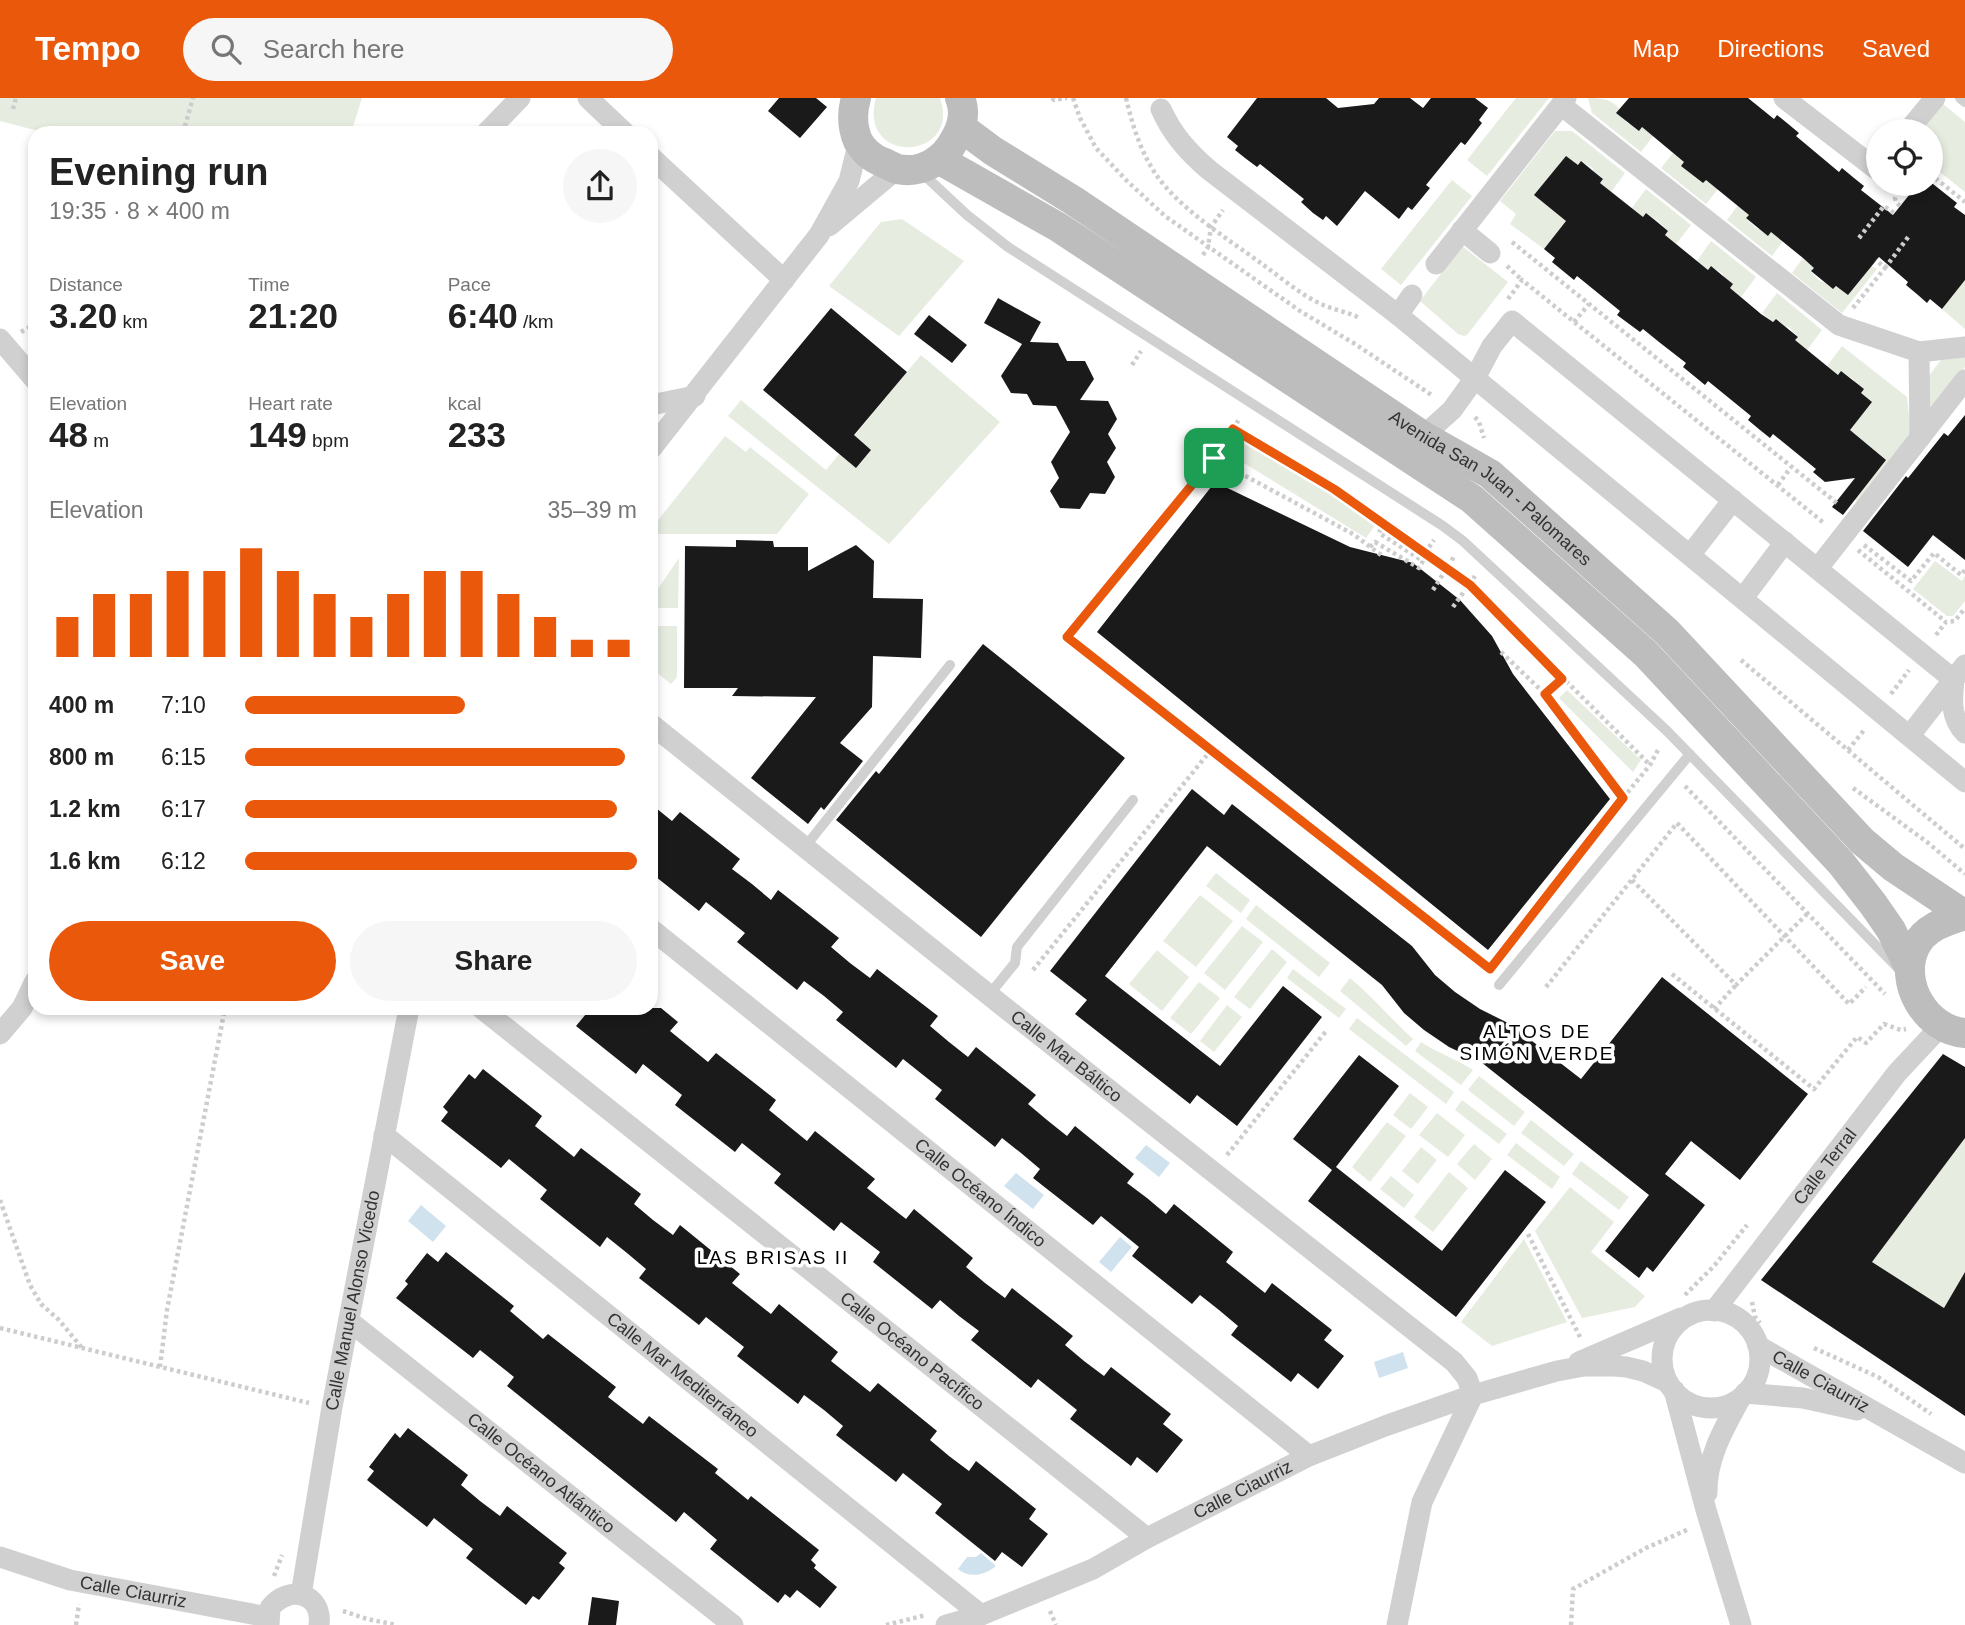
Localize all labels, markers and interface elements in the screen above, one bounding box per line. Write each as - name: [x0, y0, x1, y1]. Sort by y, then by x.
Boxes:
- search box: [183, 18, 673, 81]
- text: Tempo: [35, 30, 141, 67]
- icon: search: [207, 30, 245, 68]
- text: Search here: [263, 34, 404, 64]
- text: Map: [1633, 35, 1679, 62]
- text: Directions: [1717, 35, 1824, 62]
- text: Saved: [1862, 35, 1930, 62]
- map controls: [1866, 119, 1943, 196]
- button: locate: [1866, 119, 1943, 196]
- button: share: [563, 149, 637, 223]
- text: Evening run: [49, 151, 269, 193]
- text: 19:35 · 8 × 400 m: [49, 198, 230, 224]
- text: Distance: [49, 274, 123, 295]
- text: Time: [248, 274, 290, 295]
- text: Pace: [448, 274, 491, 295]
- text: 3.20: [49, 296, 117, 335]
- text: 21:20: [248, 296, 338, 335]
- text: 6:40: [448, 296, 518, 335]
- text: km: [117, 311, 148, 332]
- text: /km: [518, 311, 554, 332]
- text: Elevation: [49, 393, 127, 414]
- text: Heart rate: [248, 393, 333, 414]
- text: kcal: [448, 393, 481, 414]
- street label: Avenida San Juan - Palomares: [1385, 406, 1595, 570]
- text: 48: [49, 415, 88, 454]
- text: 149: [248, 415, 307, 454]
- text: 233: [448, 415, 506, 454]
- pin: [1184, 428, 1244, 488]
- text: m: [88, 430, 109, 451]
- text: bpm: [307, 430, 349, 451]
- icon: arrive: [1195, 439, 1233, 477]
- text: Elevation: [49, 497, 144, 523]
- text: 35–39 m: [547, 497, 637, 523]
- text: 400 m: [49, 692, 114, 718]
- text: 7:10: [161, 692, 206, 718]
- text: 800 m: [49, 744, 114, 770]
- text: 6:15: [161, 744, 206, 770]
- text: 1.2 km: [49, 796, 121, 822]
- text: 6:17: [161, 796, 206, 822]
- text: 1.6 km: [49, 848, 121, 874]
- text: 6:12: [161, 848, 206, 874]
- button: Save: [49, 921, 336, 1001]
- button: Share: [350, 921, 637, 1001]
- street label: Calle Mar Báltico: [1007, 1006, 1126, 1106]
- district label: ALTOS DE SIMÓN VERDE: [1459, 1021, 1615, 1064]
- street label: Calle Terral: [1789, 1125, 1861, 1209]
- street label: Calle Océano Índico: [911, 1134, 1050, 1251]
- street label: Calle Manuel Alonso Vicedo: [322, 1189, 384, 1412]
- district label: LAS BRISAS II: [697, 1247, 849, 1268]
- street label: Calle Océano Pacífico: [836, 1288, 988, 1414]
- street label: Calle Mar Mediterráneo: [603, 1308, 762, 1442]
- street label: Calle Ciaurriz: [1769, 1346, 1873, 1417]
- street label: Calle Océano Atlántico: [463, 1409, 619, 1537]
- street label: Calle Ciaurriz: [1190, 1456, 1295, 1523]
- street label: Calle Ciaurriz: [78, 1572, 188, 1612]

